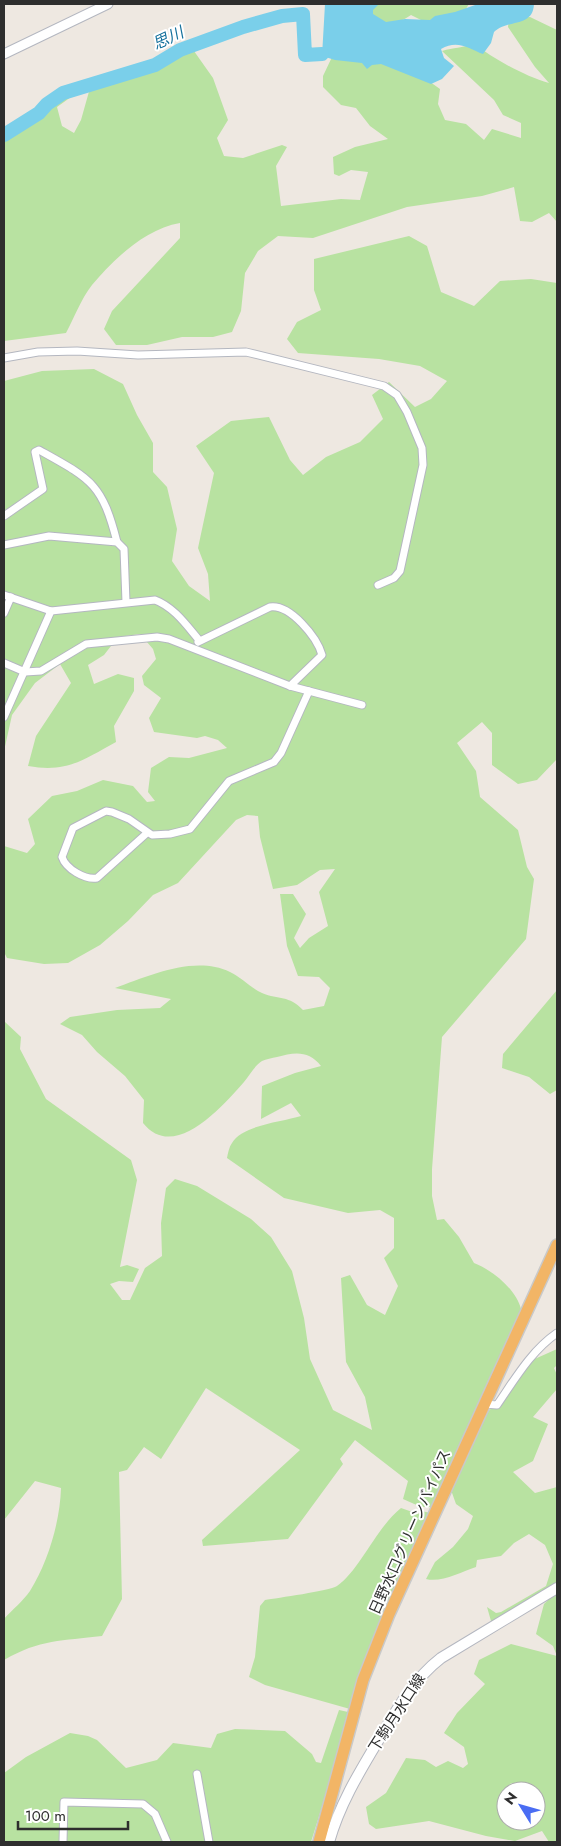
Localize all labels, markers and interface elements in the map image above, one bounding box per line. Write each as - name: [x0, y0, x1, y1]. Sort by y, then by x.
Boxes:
- water label: 思川: [149, 20, 189, 55]
- street label: 日野水口グリーンバイパス: [364, 1446, 456, 1618]
- street label: 下駒月水口線: [363, 1669, 431, 1757]
- north arrow: [496, 1781, 546, 1831]
- text: N: [499, 1788, 522, 1809]
- scale bar: [18, 1798, 128, 1830]
- text: 100 m: [25, 1805, 66, 1827]

